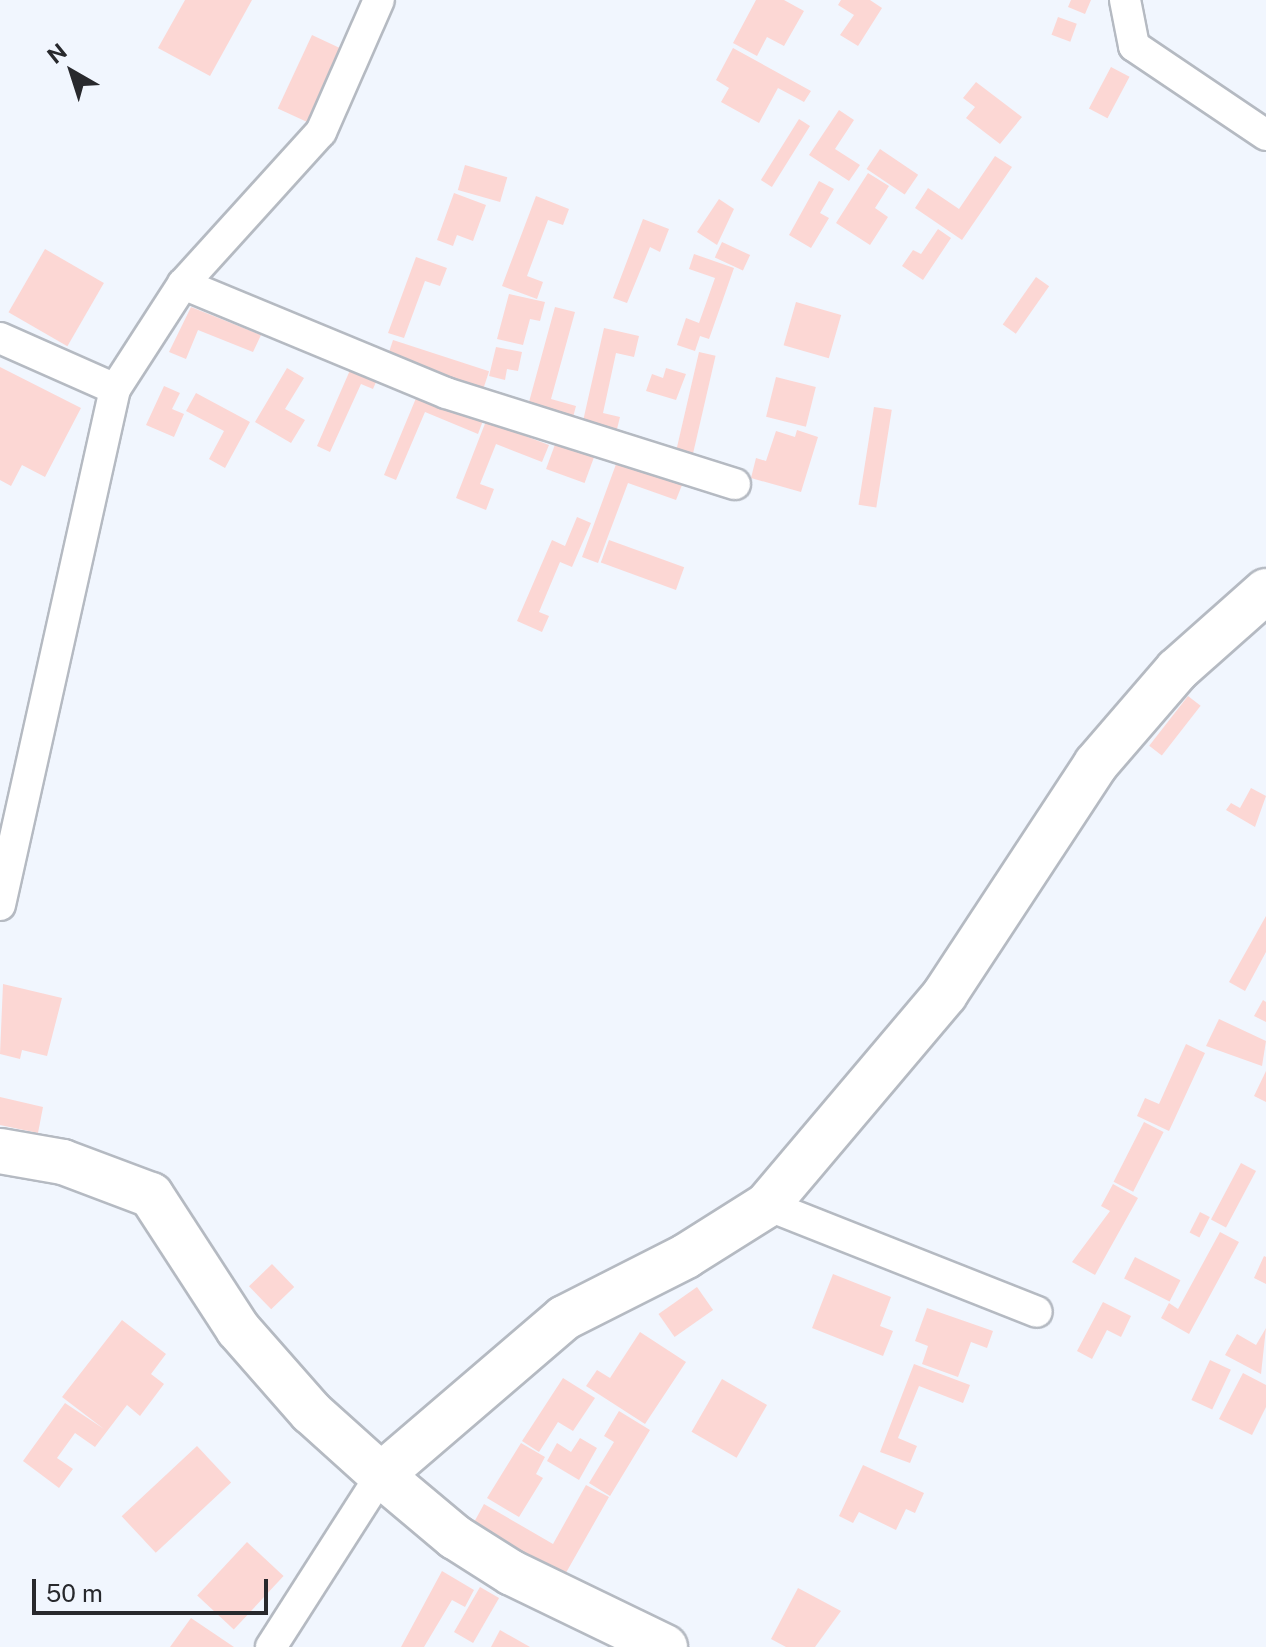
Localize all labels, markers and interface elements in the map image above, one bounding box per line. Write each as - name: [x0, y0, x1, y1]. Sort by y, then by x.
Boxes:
- north arrow: [32, 32, 112, 112]
- text: N: [42, 38, 72, 69]
- scale bar: [36, 1563, 272, 1613]
- text: 50 m: [46, 1579, 103, 1607]

